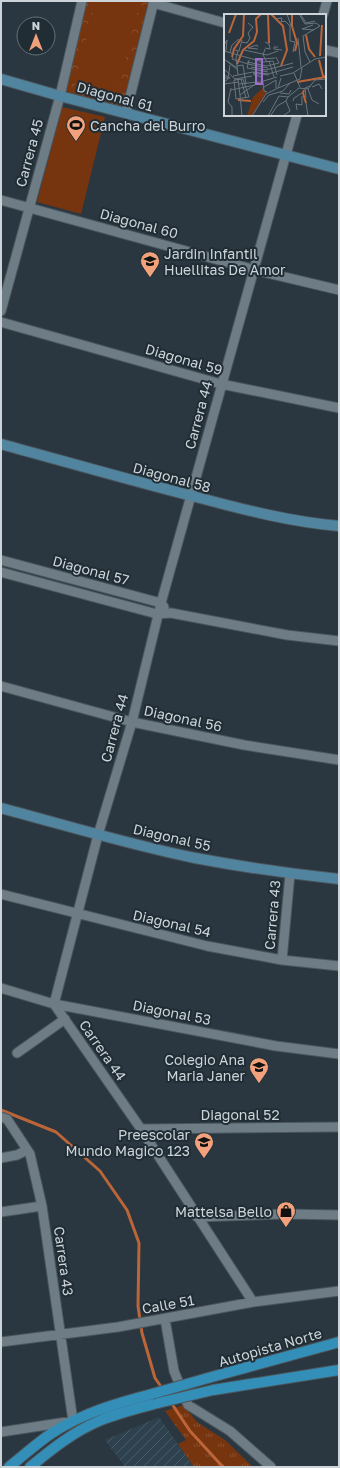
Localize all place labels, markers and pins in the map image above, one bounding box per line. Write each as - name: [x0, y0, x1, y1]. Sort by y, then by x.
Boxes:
- sports icon: Cancha del Burro: [65, 114, 87, 142]
- place label: Cancha del Burro: [90, 117, 205, 134]
- place label: Jardin Infantil Huellitas De Amor: [164, 245, 286, 278]
- school or university icon: Jardin Infantil Huellitas De Amor: [139, 250, 161, 278]
- place label: Colegio Ana Maria Janer: [164, 1051, 246, 1084]
- school or university icon: Colegio Ana Maria Janer: [248, 1056, 270, 1084]
- place label: Preescolar Mundo Magico 123: [65, 1126, 191, 1159]
- school or university icon: Preescolar Mundo Magico 123: [193, 1131, 215, 1159]
- shop icon: Mattelsa Bello: [275, 1200, 297, 1228]
- place label: Mattelsa Bello: [175, 1203, 272, 1220]

